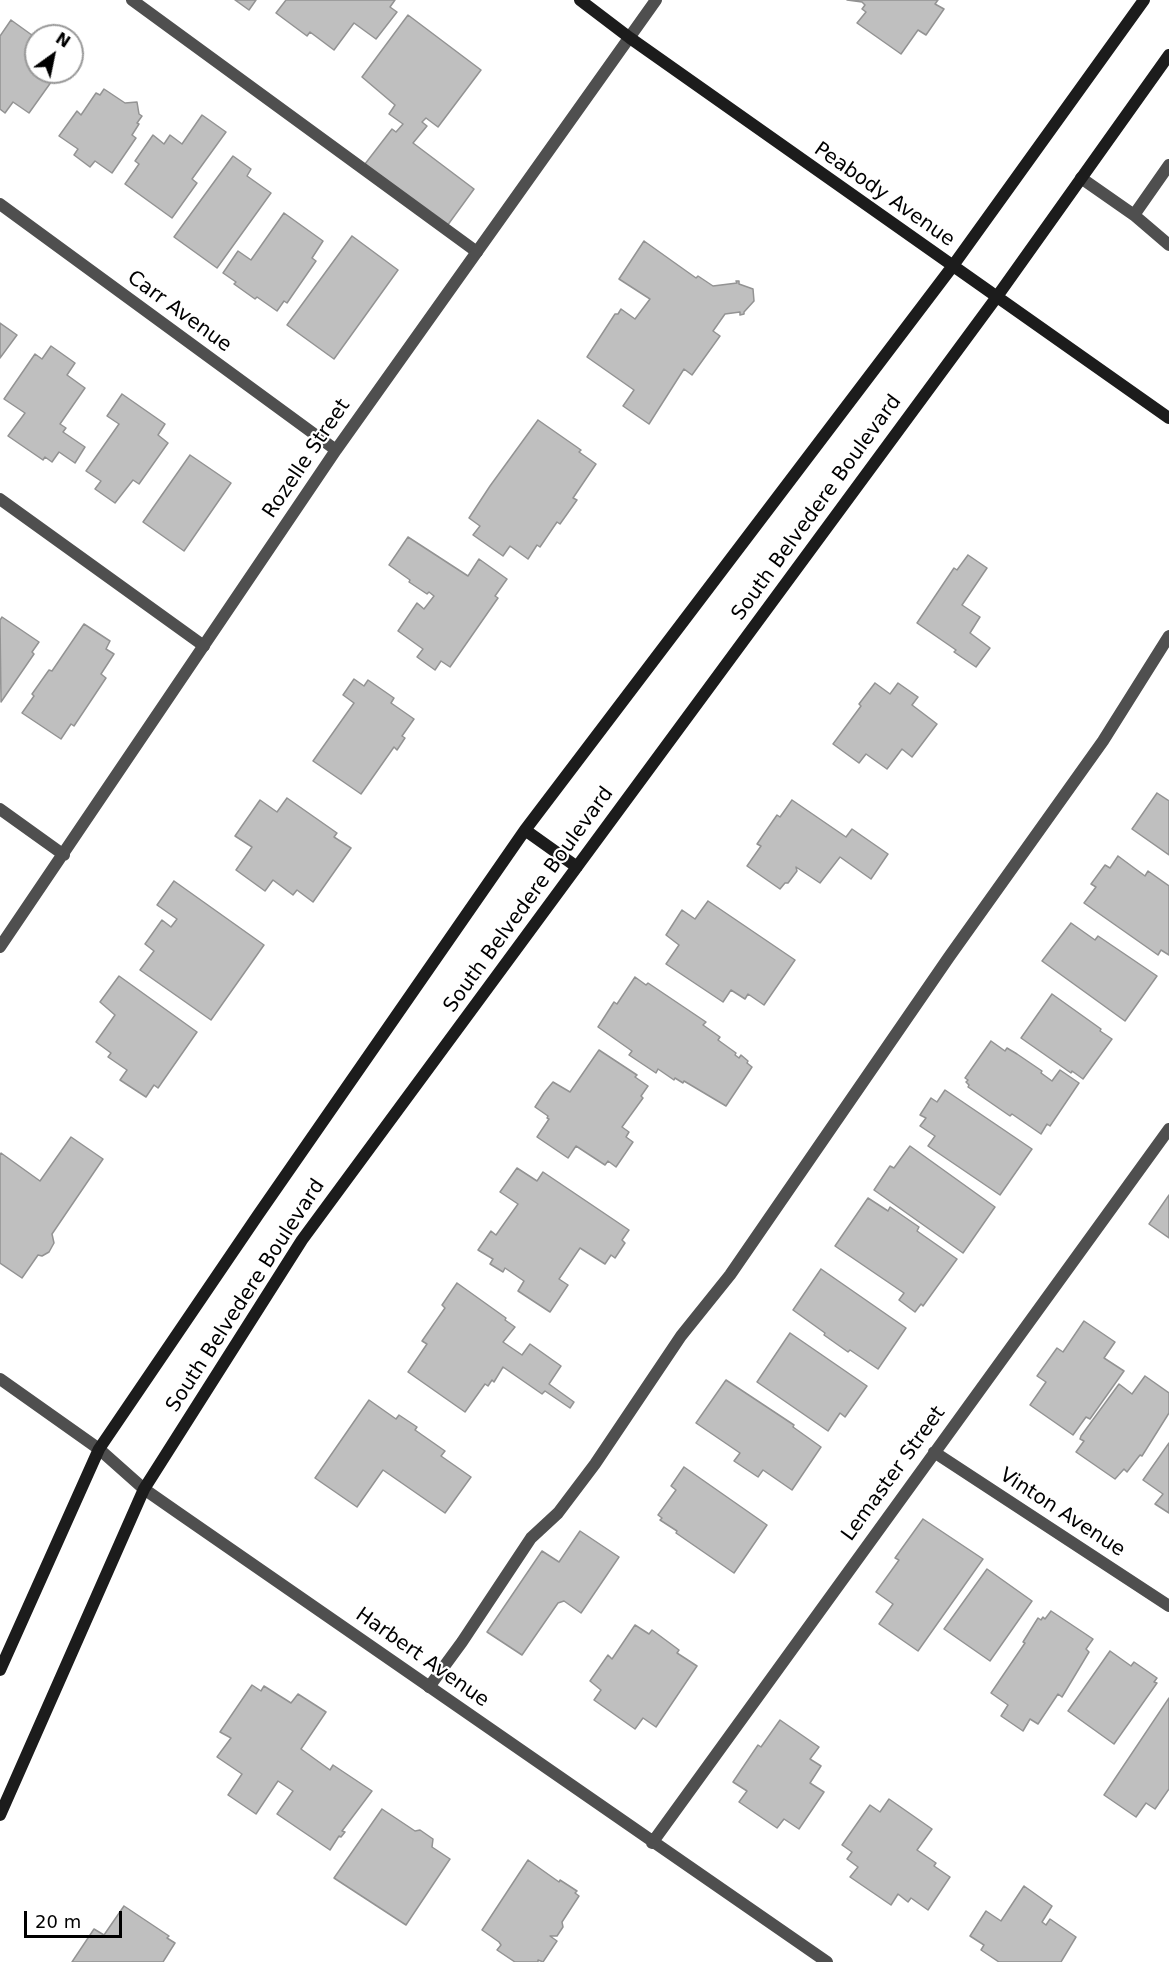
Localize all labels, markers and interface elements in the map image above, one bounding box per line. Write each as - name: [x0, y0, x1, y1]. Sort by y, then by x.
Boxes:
- north arrow: [24, 24, 84, 84]
- text: N: [52, 29, 74, 52]
- street label: Peabody Avenue: [809, 138, 959, 252]
- street label: Carr Avenue: [122, 266, 236, 358]
- street label: South Belvedere Boulevard: [727, 391, 907, 625]
- street label: Rozelle Street: [258, 395, 356, 523]
- street label: South Belvedere Boulevard: [439, 783, 619, 1017]
- street label: South Belvedere Boulevard: [162, 1175, 330, 1417]
- street label: Lemaster Street: [837, 1402, 951, 1546]
- street label: Vinton Avenue: [995, 1463, 1129, 1563]
- street label: Harbert Avenue: [351, 1603, 493, 1713]
- scale bar: [27, 1899, 124, 1937]
- text: 20 m: [35, 1911, 81, 1932]

